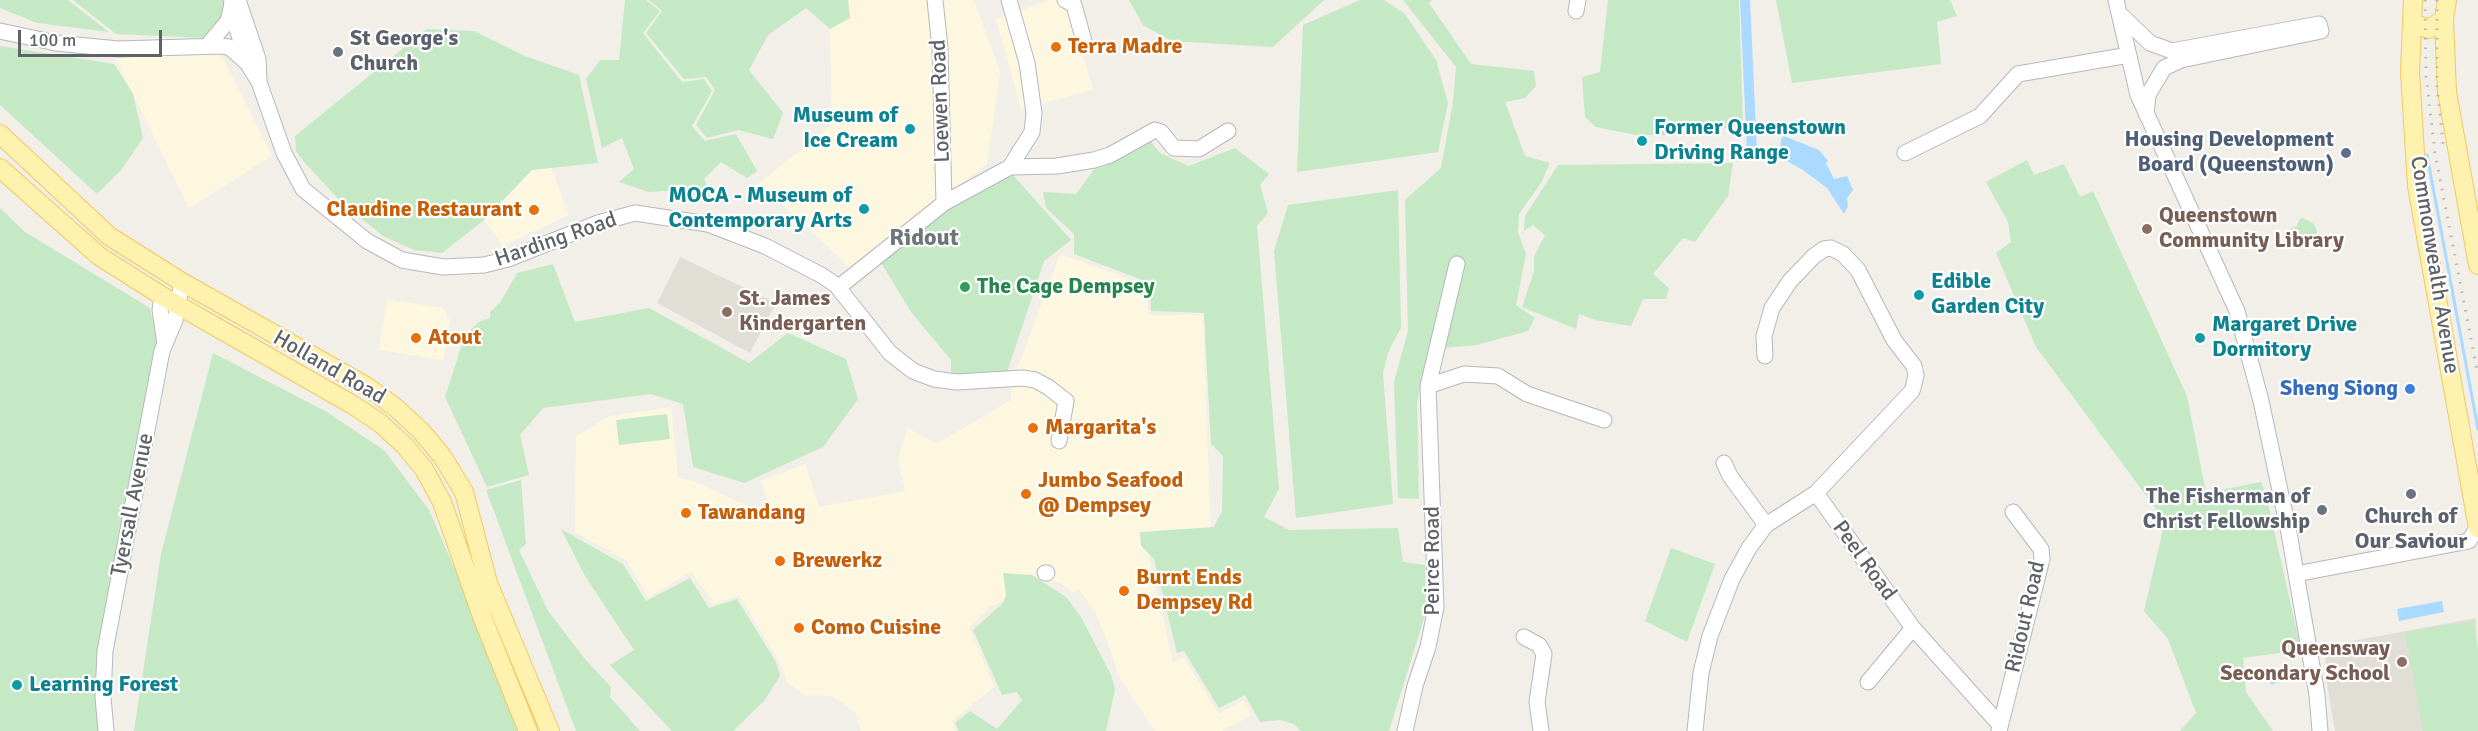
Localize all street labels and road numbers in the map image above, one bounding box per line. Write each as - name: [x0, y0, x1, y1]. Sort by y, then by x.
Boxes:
- street label: Loewen Road: [926, 39, 956, 163]
- street label: Commonwealth Avenue: [2404, 154, 2464, 376]
- street label: Harding Road: [492, 207, 620, 273]
- street label: Holland Road: [268, 325, 390, 411]
- street label: Tyersall Avenue: [106, 431, 160, 579]
- street label: Peirce Road: [1420, 506, 1446, 616]
- street label: Peel Road: [1826, 516, 1902, 606]
- street label: Ridout Road: [2000, 559, 2052, 675]

